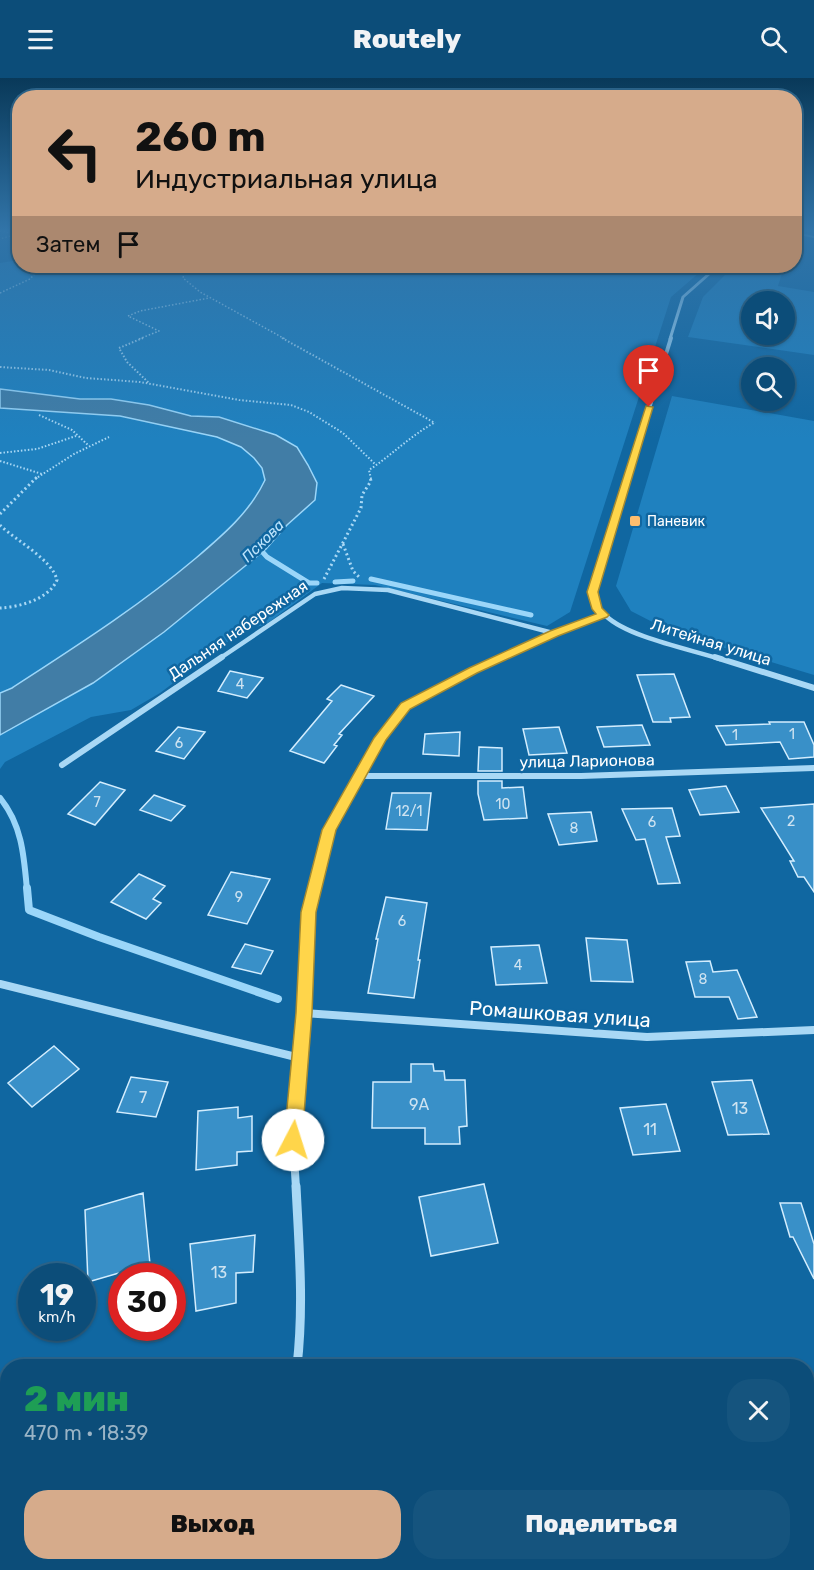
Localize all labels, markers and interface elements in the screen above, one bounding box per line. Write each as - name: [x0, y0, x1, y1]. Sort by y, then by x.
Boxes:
- icon: menu: [24, 23, 57, 56]
- text: Routely: [353, 23, 461, 55]
- icon: search: [757, 23, 790, 56]
- text: 260 m: [135, 112, 266, 162]
- icon: left: [36, 114, 114, 192]
- text: Индустриальная улица: [135, 163, 438, 195]
- icon: arrive: [112, 228, 145, 261]
- text: Затем: [36, 231, 100, 258]
- map controls: [741, 291, 795, 411]
- button: sound: [741, 291, 795, 345]
- pin: [623, 345, 674, 407]
- icon: arrive: [632, 354, 665, 387]
- button: search: [741, 357, 795, 411]
- place label: Паневик: [647, 513, 705, 530]
- marker: Паневик: [628, 514, 642, 528]
- water label: Пскова: [238, 516, 288, 566]
- street label: Дальняя набережная: [165, 576, 311, 684]
- street label: Литейная улица: [648, 615, 774, 669]
- house number: 4: [236, 676, 245, 693]
- house number: 1: [789, 726, 795, 743]
- house number: 1: [732, 727, 738, 744]
- house number: 6: [175, 735, 183, 752]
- street label: улица Ларионова: [519, 750, 655, 772]
- house number: 7: [93, 794, 101, 811]
- house number: 10: [496, 796, 511, 813]
- house number: 12/1: [396, 803, 422, 820]
- house number: 2: [787, 813, 795, 830]
- house number: 6: [648, 814, 656, 831]
- house number: 8: [570, 820, 579, 837]
- house number: 9: [235, 889, 243, 906]
- house number: 6: [398, 913, 406, 930]
- house number: 4: [514, 957, 523, 974]
- house number: 8: [699, 971, 708, 988]
- street label: Ромашковая улица: [468, 996, 652, 1032]
- house number: 7: [139, 1088, 147, 1107]
- house number: 9А: [409, 1095, 429, 1114]
- house number: 13: [732, 1099, 748, 1118]
- position arrow: [261, 1108, 325, 1172]
- house number: 11: [643, 1120, 657, 1139]
- speed limit sign: 30: [108, 1263, 186, 1341]
- house number: 13: [211, 1263, 227, 1282]
- text: 19: [40, 1277, 74, 1313]
- text: km/h: [38, 1308, 76, 1326]
- text: 2 мин: [24, 1377, 129, 1420]
- button: close: [727, 1379, 790, 1442]
- text: 470 m · 18:39: [24, 1421, 148, 1445]
- button: Выход: [24, 1490, 401, 1559]
- button: Поделиться: [413, 1490, 790, 1559]

